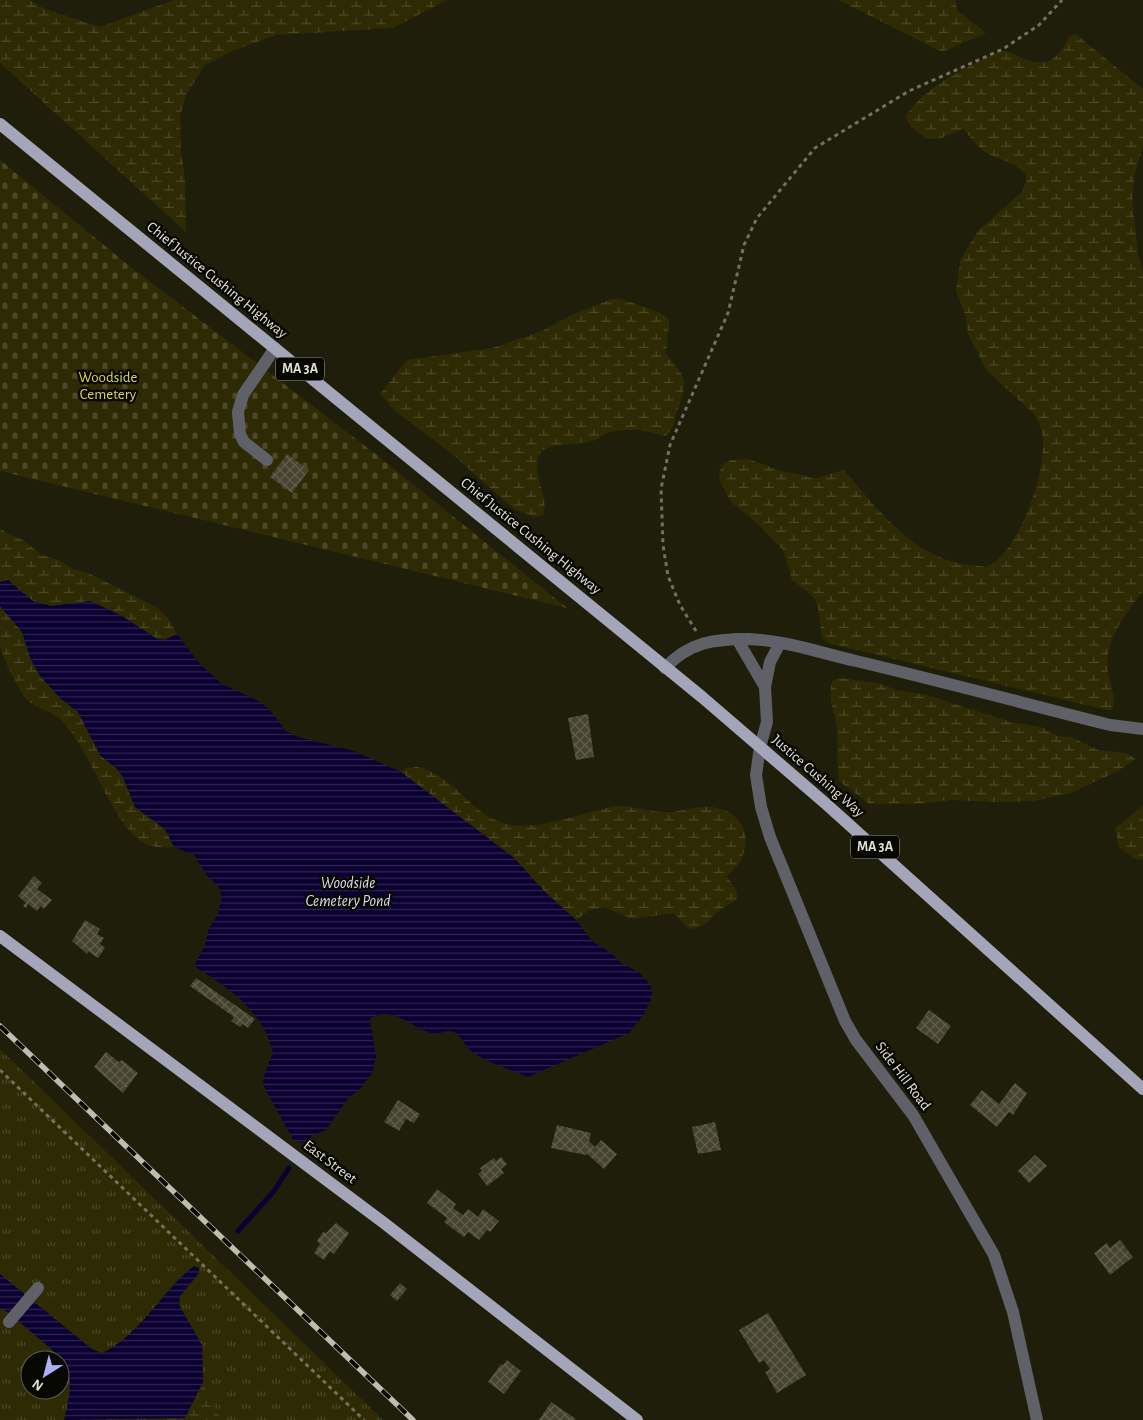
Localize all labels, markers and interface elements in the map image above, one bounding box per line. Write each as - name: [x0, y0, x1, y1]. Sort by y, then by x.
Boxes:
- street label: Chief Justice Cushing Highway: [144, 219, 291, 342]
- road number: MA 3A: [276, 358, 324, 380]
- park label: Woodside Cemetery: [78, 370, 138, 402]
- street label: Chief Justice Cushing Highway: [458, 475, 605, 598]
- street label: Justice Cushing Way: [769, 732, 867, 820]
- road number: MA 3A: [851, 836, 899, 859]
- water label: Woodside Cemetery Pond: [305, 875, 391, 909]
- street label: Side Hill Road: [872, 1039, 934, 1113]
- street label: East Street: [301, 1137, 359, 1187]
- north arrow: [20, 1350, 70, 1400]
- text: N: [30, 1376, 46, 1393]

